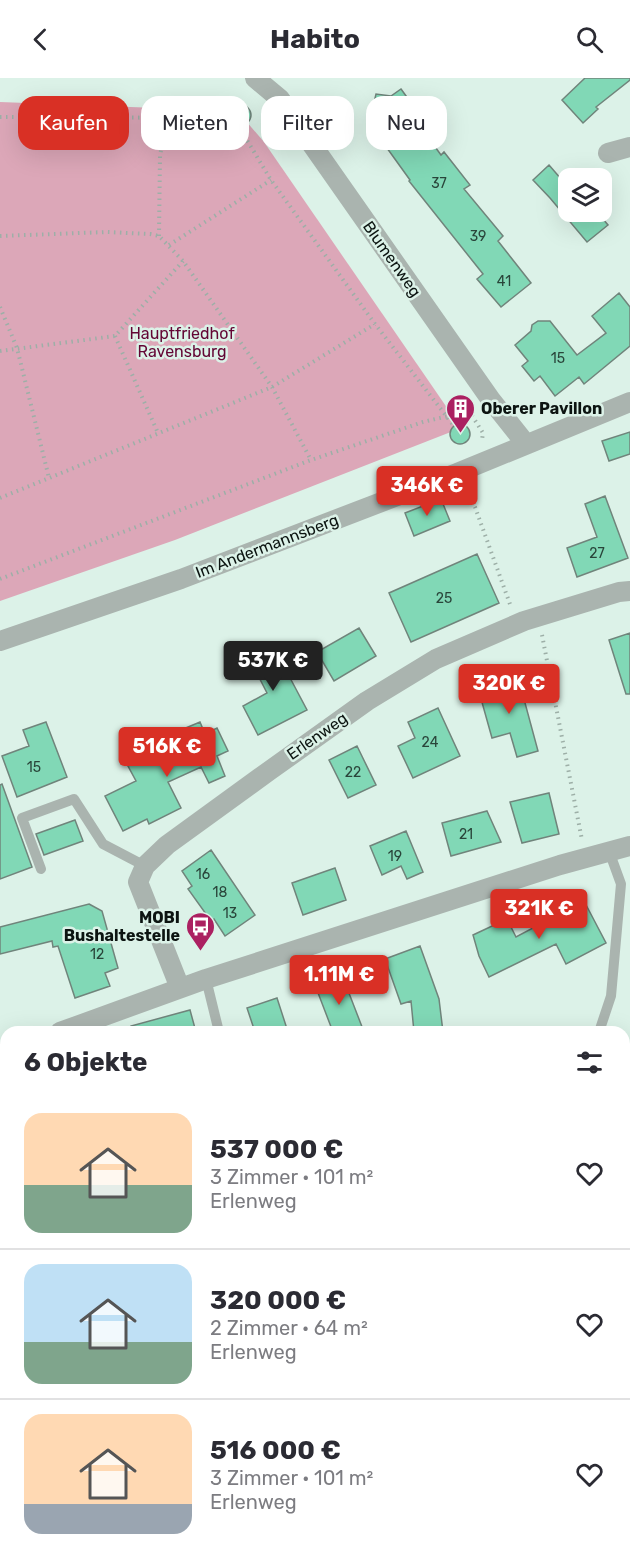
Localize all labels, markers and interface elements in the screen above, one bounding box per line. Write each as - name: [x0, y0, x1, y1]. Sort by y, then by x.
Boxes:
- icon: back: [24, 23, 57, 56]
- text: Habito: [270, 23, 360, 55]
- icon: search: [573, 23, 606, 56]
- chip: Kaufen: [18, 96, 129, 150]
- chip: Mieten: [141, 96, 249, 150]
- chip: Filter: [261, 96, 354, 150]
- chip: Neu: [366, 96, 447, 150]
- map controls: [558, 168, 612, 222]
- button: layers: [558, 168, 612, 222]
- house number: 37: [431, 175, 447, 192]
- street label: Blumenweg: [359, 217, 425, 301]
- house number: 39: [470, 228, 486, 245]
- house number: 41: [497, 273, 511, 290]
- park label: Hauptfriedhof Ravensburg: [129, 324, 235, 361]
- house number: 15: [551, 350, 565, 367]
- building icon: Oberer Pavillon: [444, 392, 476, 434]
- place label: Oberer Pavillon: [481, 399, 602, 418]
- pin: 346K €: [378, 466, 476, 517]
- text: 346K €: [391, 473, 464, 497]
- street label: Im Andermannsberg: [193, 510, 341, 582]
- house number: 27: [589, 545, 605, 562]
- house number: 25: [436, 590, 452, 607]
- pin: 537K €: [224, 641, 322, 692]
- text: 537K €: [238, 648, 308, 672]
- pin: 320K €: [460, 664, 558, 715]
- text: 320K €: [473, 671, 545, 695]
- street label: Erlenweg: [283, 708, 351, 764]
- pin: 516K €: [118, 727, 216, 778]
- text: 516K €: [133, 734, 201, 758]
- house number: 24: [422, 734, 439, 751]
- house number: 15: [27, 759, 41, 776]
- house number: 22: [345, 764, 361, 781]
- house number: 21: [459, 826, 473, 843]
- house number: 19: [388, 848, 402, 865]
- house number: 16: [196, 866, 210, 883]
- house number: 18: [213, 884, 228, 901]
- pin: 321K €: [490, 889, 588, 940]
- text: 321K €: [504, 896, 574, 920]
- house number: 13: [223, 905, 237, 922]
- place label: MOBI Bushaltestelle: [64, 908, 180, 945]
- bus stop icon: MOBI Bushaltestelle: [185, 910, 217, 952]
- house number: 12: [90, 946, 104, 963]
- pin: 1.11M €: [284, 955, 394, 1006]
- text: 1.11M €: [304, 962, 374, 986]
- icon: filters: [573, 1046, 606, 1079]
- text: 6 Objekte: [24, 1047, 148, 1078]
- text: 537 000 €: [210, 1134, 343, 1165]
- icon: home: [72, 1137, 144, 1209]
- icon: heart: [573, 1157, 606, 1190]
- text: 3 Zimmer · 101 m²: [210, 1165, 373, 1189]
- text: Erlenweg: [210, 1189, 297, 1213]
- text: 320 000 €: [210, 1285, 346, 1316]
- icon: home: [72, 1288, 144, 1360]
- icon: heart: [573, 1308, 606, 1341]
- text: 2 Zimmer · 64 m²: [210, 1316, 368, 1340]
- text: Erlenweg: [210, 1340, 297, 1364]
- text: 516 000 €: [210, 1435, 341, 1466]
- icon: home: [72, 1438, 144, 1510]
- icon: heart: [573, 1458, 606, 1491]
- text: 3 Zimmer · 101 m²: [210, 1466, 373, 1490]
- text: Erlenweg: [210, 1490, 297, 1514]

